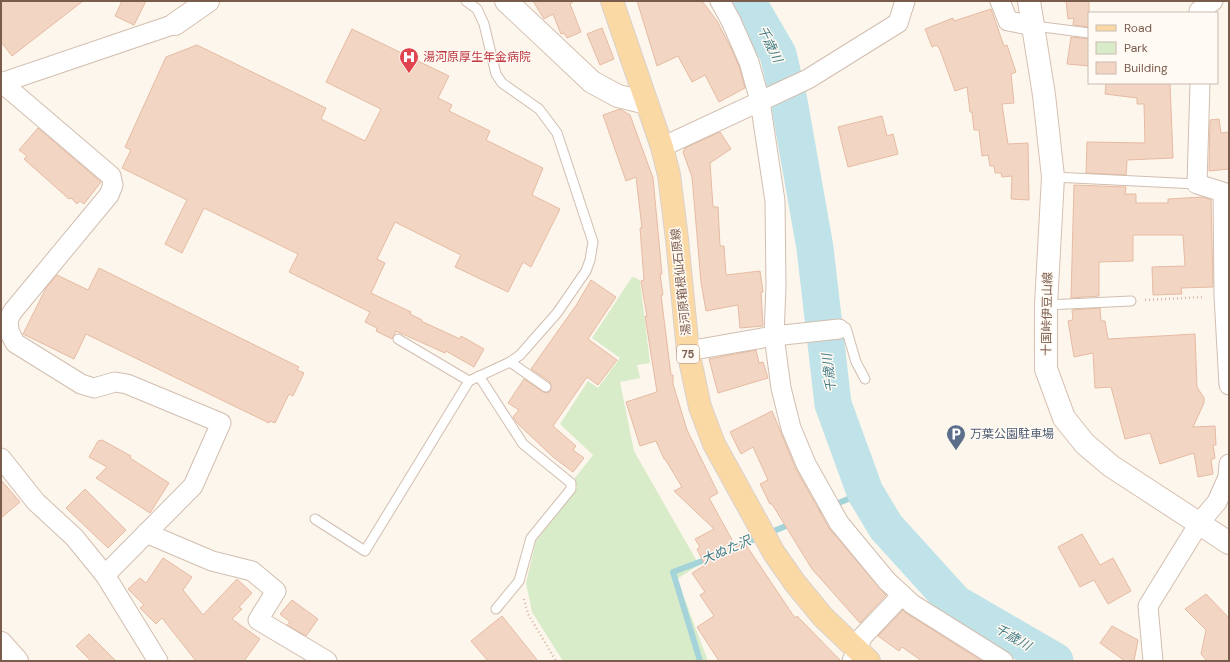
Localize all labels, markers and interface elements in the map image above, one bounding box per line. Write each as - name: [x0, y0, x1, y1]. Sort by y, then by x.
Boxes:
- legend: [1088, 12, 1218, 84]
- text: Road: [1124, 20, 1152, 36]
- water label: 千歳川: [754, 23, 787, 67]
- text: Park: [1124, 40, 1148, 56]
- hospital icon: 湯河原厚生年金病院: [398, 46, 420, 74]
- place label: 湯河原厚生年金病院: [423, 49, 531, 65]
- text: Building: [1124, 60, 1168, 76]
- street label: 湯河原箱根仙石原線: [667, 227, 695, 337]
- street label: 十国峠伊豆山線: [1038, 272, 1056, 356]
- road number: 75: [677, 345, 699, 363]
- water label: 千歳川: [818, 351, 840, 393]
- parking icon: 万葉公園駐車場: [945, 423, 967, 451]
- place label: 万葉公園駐車場: [970, 426, 1054, 442]
- water label: 大ぬた沢: [699, 531, 755, 568]
- water label: 千歳川: [992, 620, 1036, 655]

